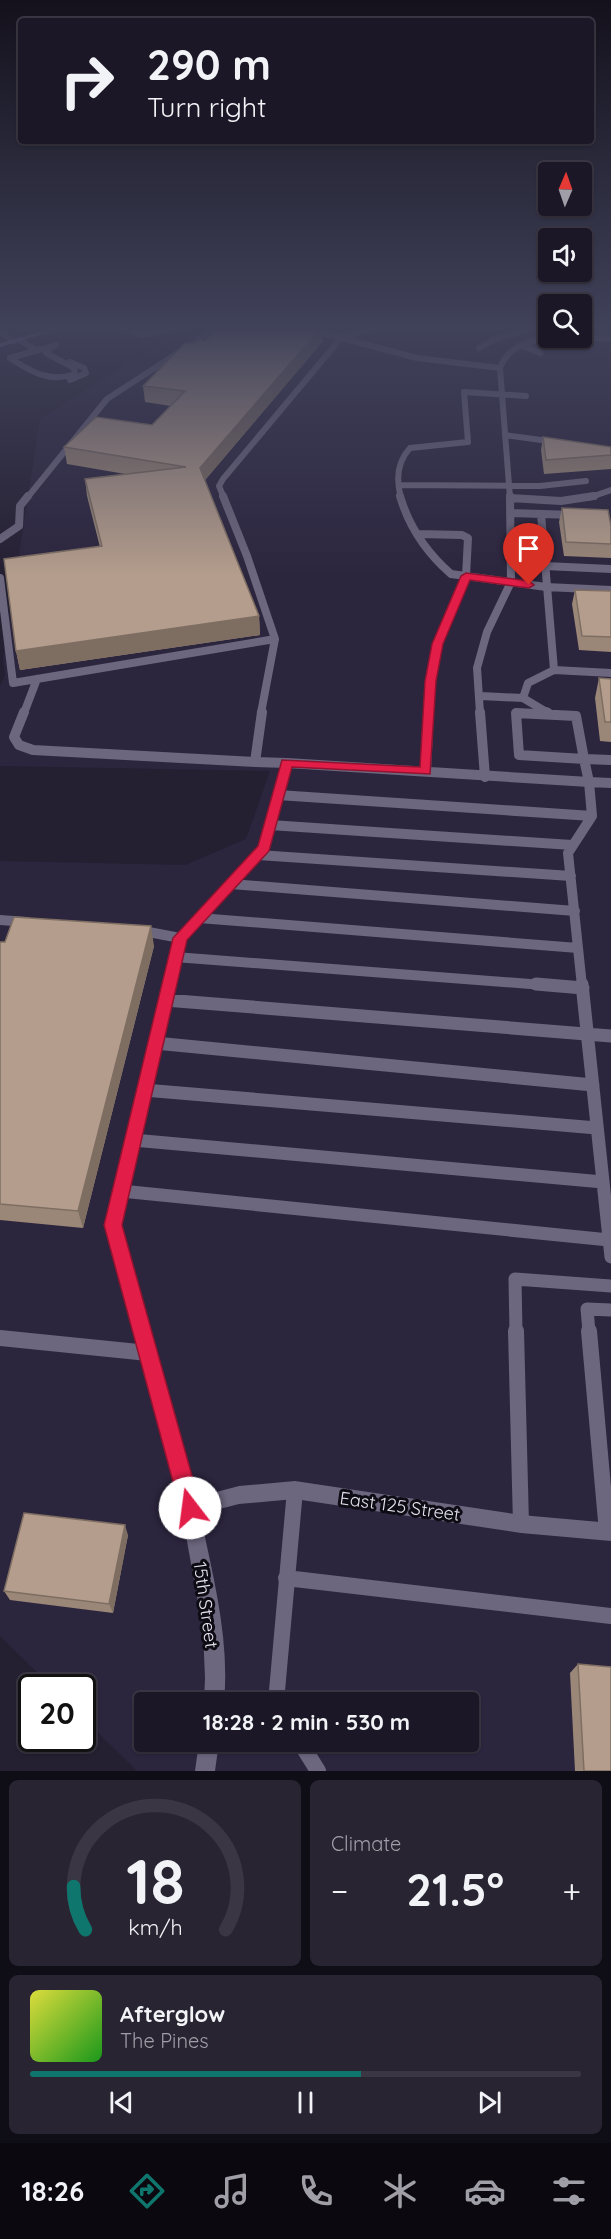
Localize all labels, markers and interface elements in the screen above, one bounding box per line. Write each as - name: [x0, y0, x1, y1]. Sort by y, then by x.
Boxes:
- text: 290 m: [147, 38, 271, 91]
- icon: right: [48, 42, 126, 120]
- text: Turn right: [147, 90, 266, 124]
- north arrow: [538, 162, 592, 216]
- map controls: [538, 162, 592, 348]
- button: sound: [538, 228, 592, 282]
- button: search: [538, 294, 592, 348]
- pin: [503, 523, 554, 585]
- icon: arrive: [512, 532, 545, 565]
- position arrow: [158, 1476, 222, 1540]
- street label: East 125 Street: [338, 1486, 462, 1526]
- street label: 15th Street: [189, 1560, 223, 1650]
- speed limit sign: 20: [18, 1674, 96, 1752]
- text: 18:28 · 2 min · 530 m: [203, 1708, 410, 1736]
- text: Climate: [331, 1831, 401, 1856]
- text: 18: [126, 1842, 184, 1920]
- text: 21.5°: [406, 1861, 504, 1917]
- text: −: [331, 1870, 348, 1911]
- text: +: [562, 1870, 581, 1911]
- text: km/h: [128, 1914, 182, 1940]
- text: Afterglow: [120, 2000, 225, 2028]
- text: The Pines: [120, 2028, 209, 2053]
- icon: previous: [105, 2086, 138, 2119]
- icon: pause: [289, 2086, 322, 2119]
- icon: next: [473, 2086, 506, 2119]
- icon: directions: [126, 2170, 168, 2212]
- icon: music: [211, 2170, 253, 2212]
- icon: phone: [295, 2170, 337, 2212]
- icon: climate: [379, 2170, 421, 2212]
- icon: car: [464, 2170, 506, 2212]
- icon: filters: [548, 2170, 590, 2212]
- text: 18:26: [21, 2174, 84, 2208]

